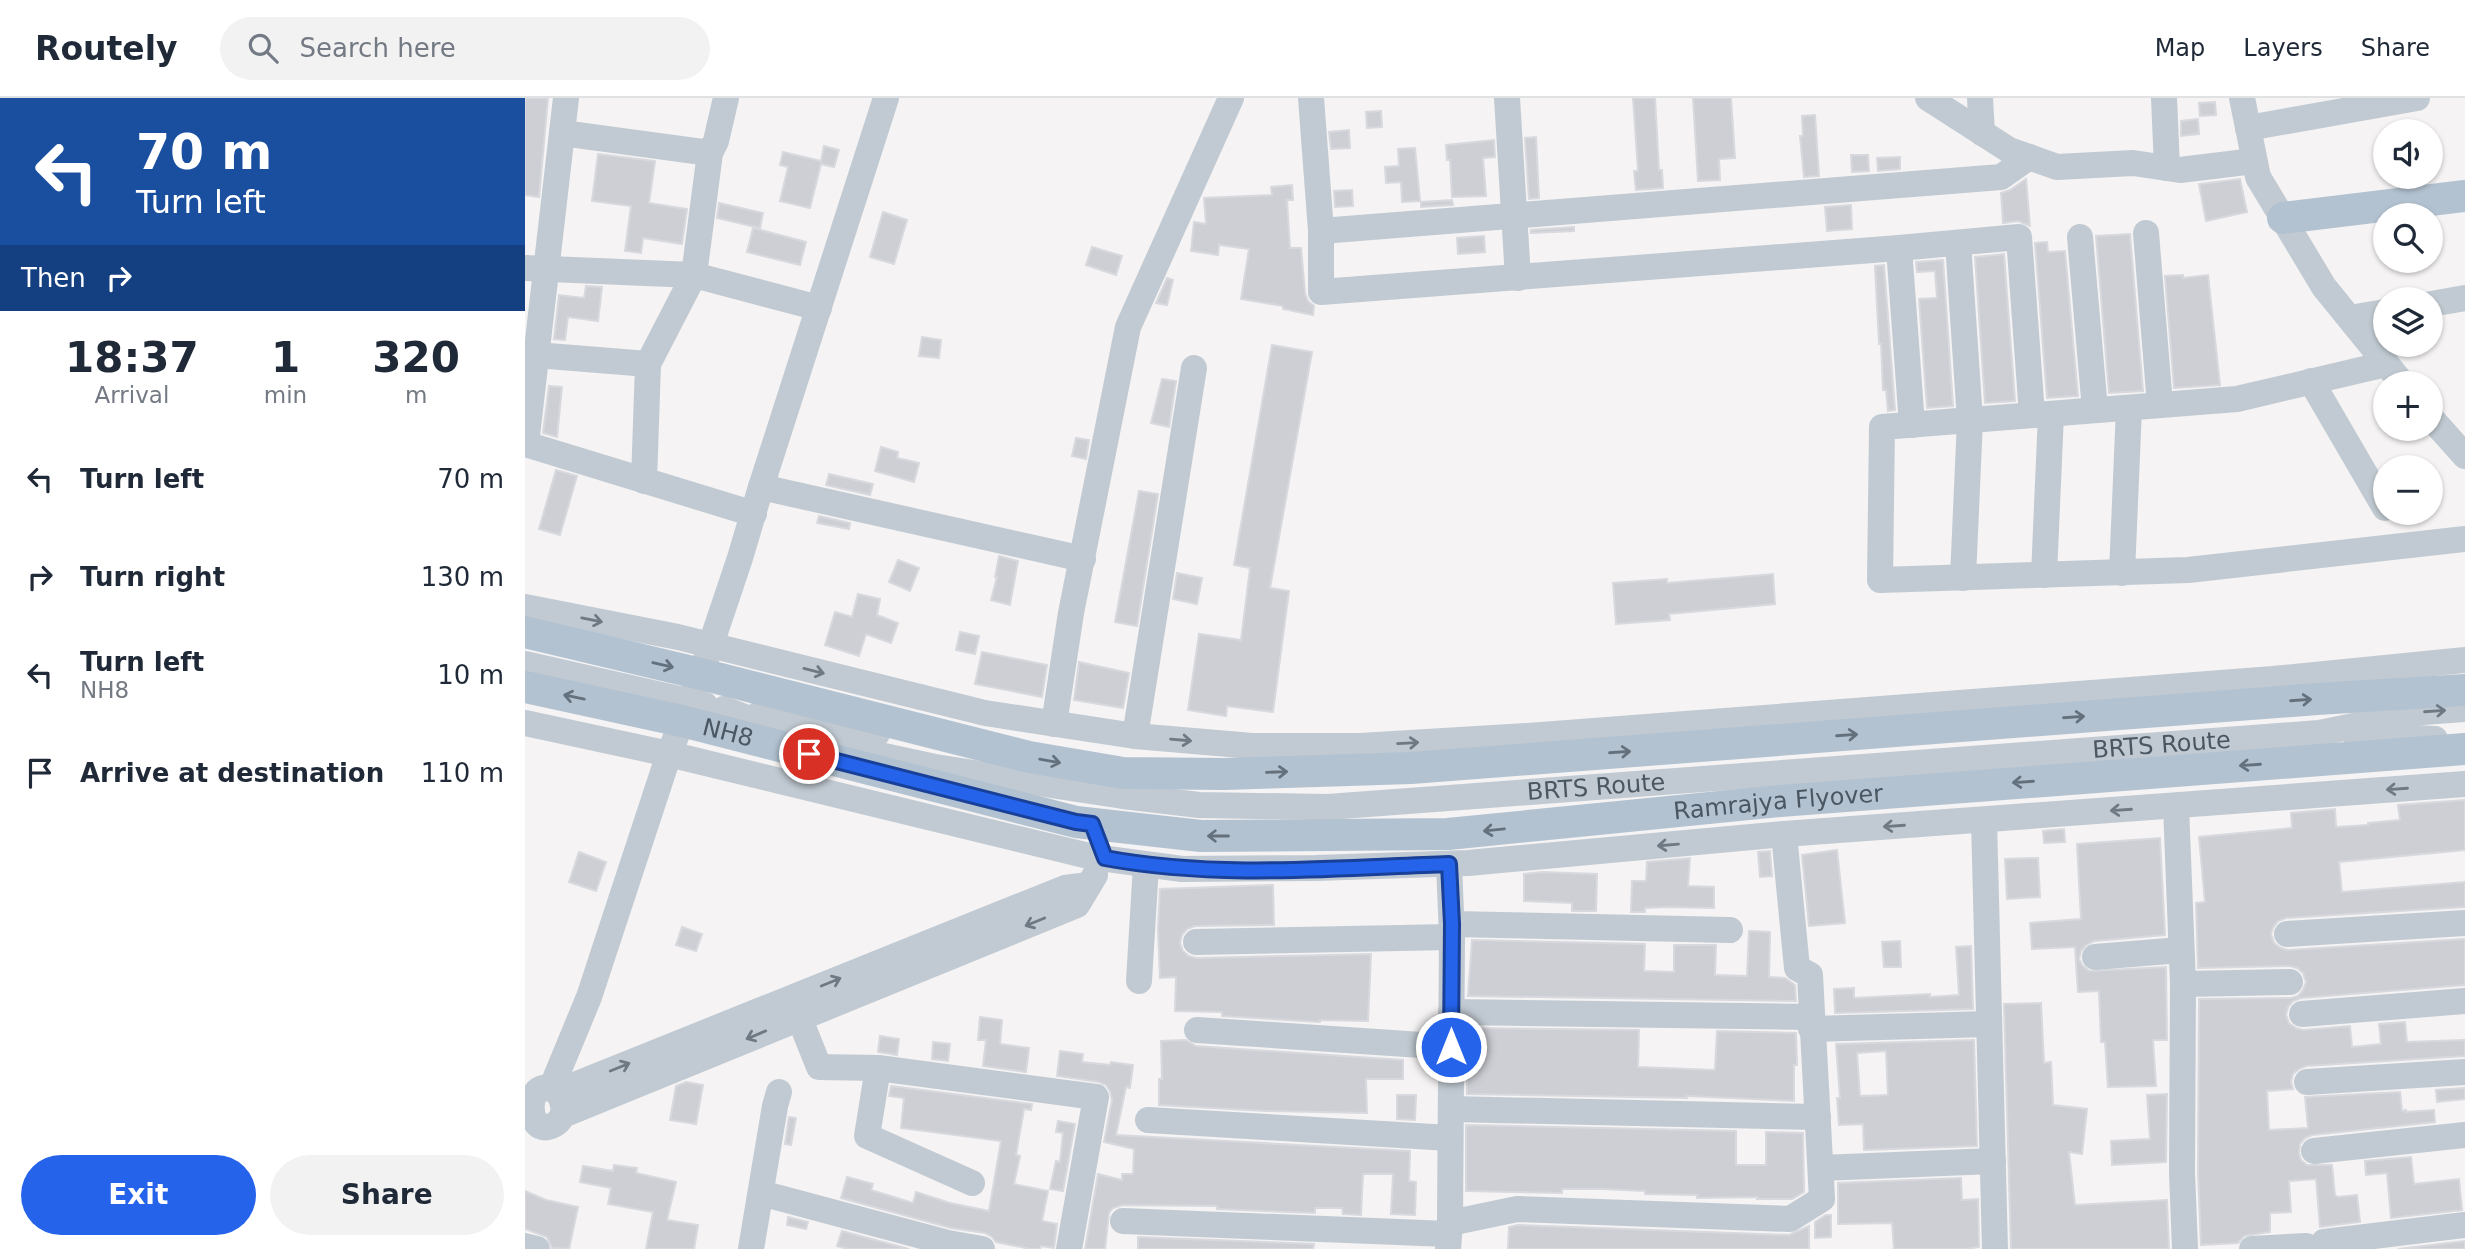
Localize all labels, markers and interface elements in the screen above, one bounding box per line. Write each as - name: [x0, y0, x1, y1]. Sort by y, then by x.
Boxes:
- search box: [220, 17, 710, 80]
- text: Routely: [35, 29, 178, 68]
- icon: search: [244, 29, 282, 67]
- text: Search here: [300, 33, 456, 63]
- text: Map: [2155, 34, 2205, 62]
- text: Layers: [2243, 34, 2323, 62]
- text: Share: [2361, 34, 2430, 62]
- map controls: [2373, 119, 2443, 525]
- button: sound: [2373, 119, 2443, 189]
- text: 70 m: [136, 124, 272, 181]
- icon: left: [21, 126, 112, 217]
- text: Turn left: [136, 183, 266, 221]
- button: search: [2373, 203, 2443, 273]
- icon: right: [100, 259, 138, 297]
- text: Then: [21, 263, 86, 293]
- button: layers: [2373, 287, 2443, 357]
- text: 18:37: [65, 333, 199, 382]
- text: 1: [271, 333, 300, 382]
- text: 320: [372, 333, 460, 382]
- button: +: [2373, 371, 2443, 441]
- text: Arrival: [95, 382, 169, 408]
- text: min: [264, 382, 307, 408]
- text: m: [405, 382, 427, 408]
- button: −: [2373, 455, 2443, 525]
- icon: left: [21, 460, 59, 498]
- text: Turn left: [80, 464, 204, 494]
- text: 70 m: [437, 464, 504, 494]
- icon: right: [21, 558, 59, 596]
- text: Turn right: [80, 562, 225, 592]
- text: 130 m: [421, 562, 504, 592]
- one-way arrow: [580, 614, 603, 628]
- text: Turn left: [80, 647, 204, 677]
- icon: left: [21, 656, 59, 694]
- one-way arrow: [651, 658, 674, 672]
- text: 10 m: [437, 660, 504, 690]
- one-way arrow: [802, 665, 825, 678]
- text: NH8: [80, 677, 129, 703]
- one-way arrow: [563, 690, 585, 703]
- one-way arrow: [2289, 693, 2312, 706]
- one-way arrow: [2423, 704, 2445, 717]
- one-way arrow: [2062, 710, 2085, 723]
- street label: NH8: [700, 713, 756, 753]
- pin: [779, 724, 839, 784]
- street label: BRTS Route: [2091, 726, 2232, 764]
- one-way arrow: [1835, 728, 1858, 741]
- one-way arrow: [1170, 734, 1192, 747]
- icon: arrive: [790, 735, 828, 773]
- one-way arrow: [1397, 736, 1419, 749]
- one-way arrow: [1609, 745, 1631, 758]
- icon: arrive: [21, 754, 59, 792]
- one-way arrow: [1038, 755, 1061, 768]
- text: Arrive at destination: [80, 758, 384, 788]
- text: 110 m: [421, 758, 504, 788]
- one-way arrow: [2239, 758, 2262, 771]
- one-way arrow: [1265, 766, 1288, 779]
- street label: BRTS Route: [1526, 768, 1666, 806]
- one-way arrow: [2013, 776, 2035, 789]
- street label: Ramrajya Flyover: [1672, 779, 1884, 826]
- one-way arrow: [2386, 783, 2409, 796]
- one-way arrow: [2110, 804, 2133, 817]
- one-way arrow: [1884, 820, 1906, 833]
- one-way arrow: [1483, 824, 1506, 837]
- one-way arrow: [1207, 829, 1230, 843]
- one-way arrow: [1657, 839, 1679, 852]
- one-way arrow: [1025, 916, 1047, 929]
- one-way arrow: [820, 975, 842, 988]
- position arrow: [1414, 1010, 1488, 1084]
- one-way arrow: [746, 1029, 768, 1042]
- one-way arrow: [609, 1059, 631, 1072]
- button: Exit: [21, 1155, 256, 1235]
- button: Share: [270, 1155, 504, 1235]

